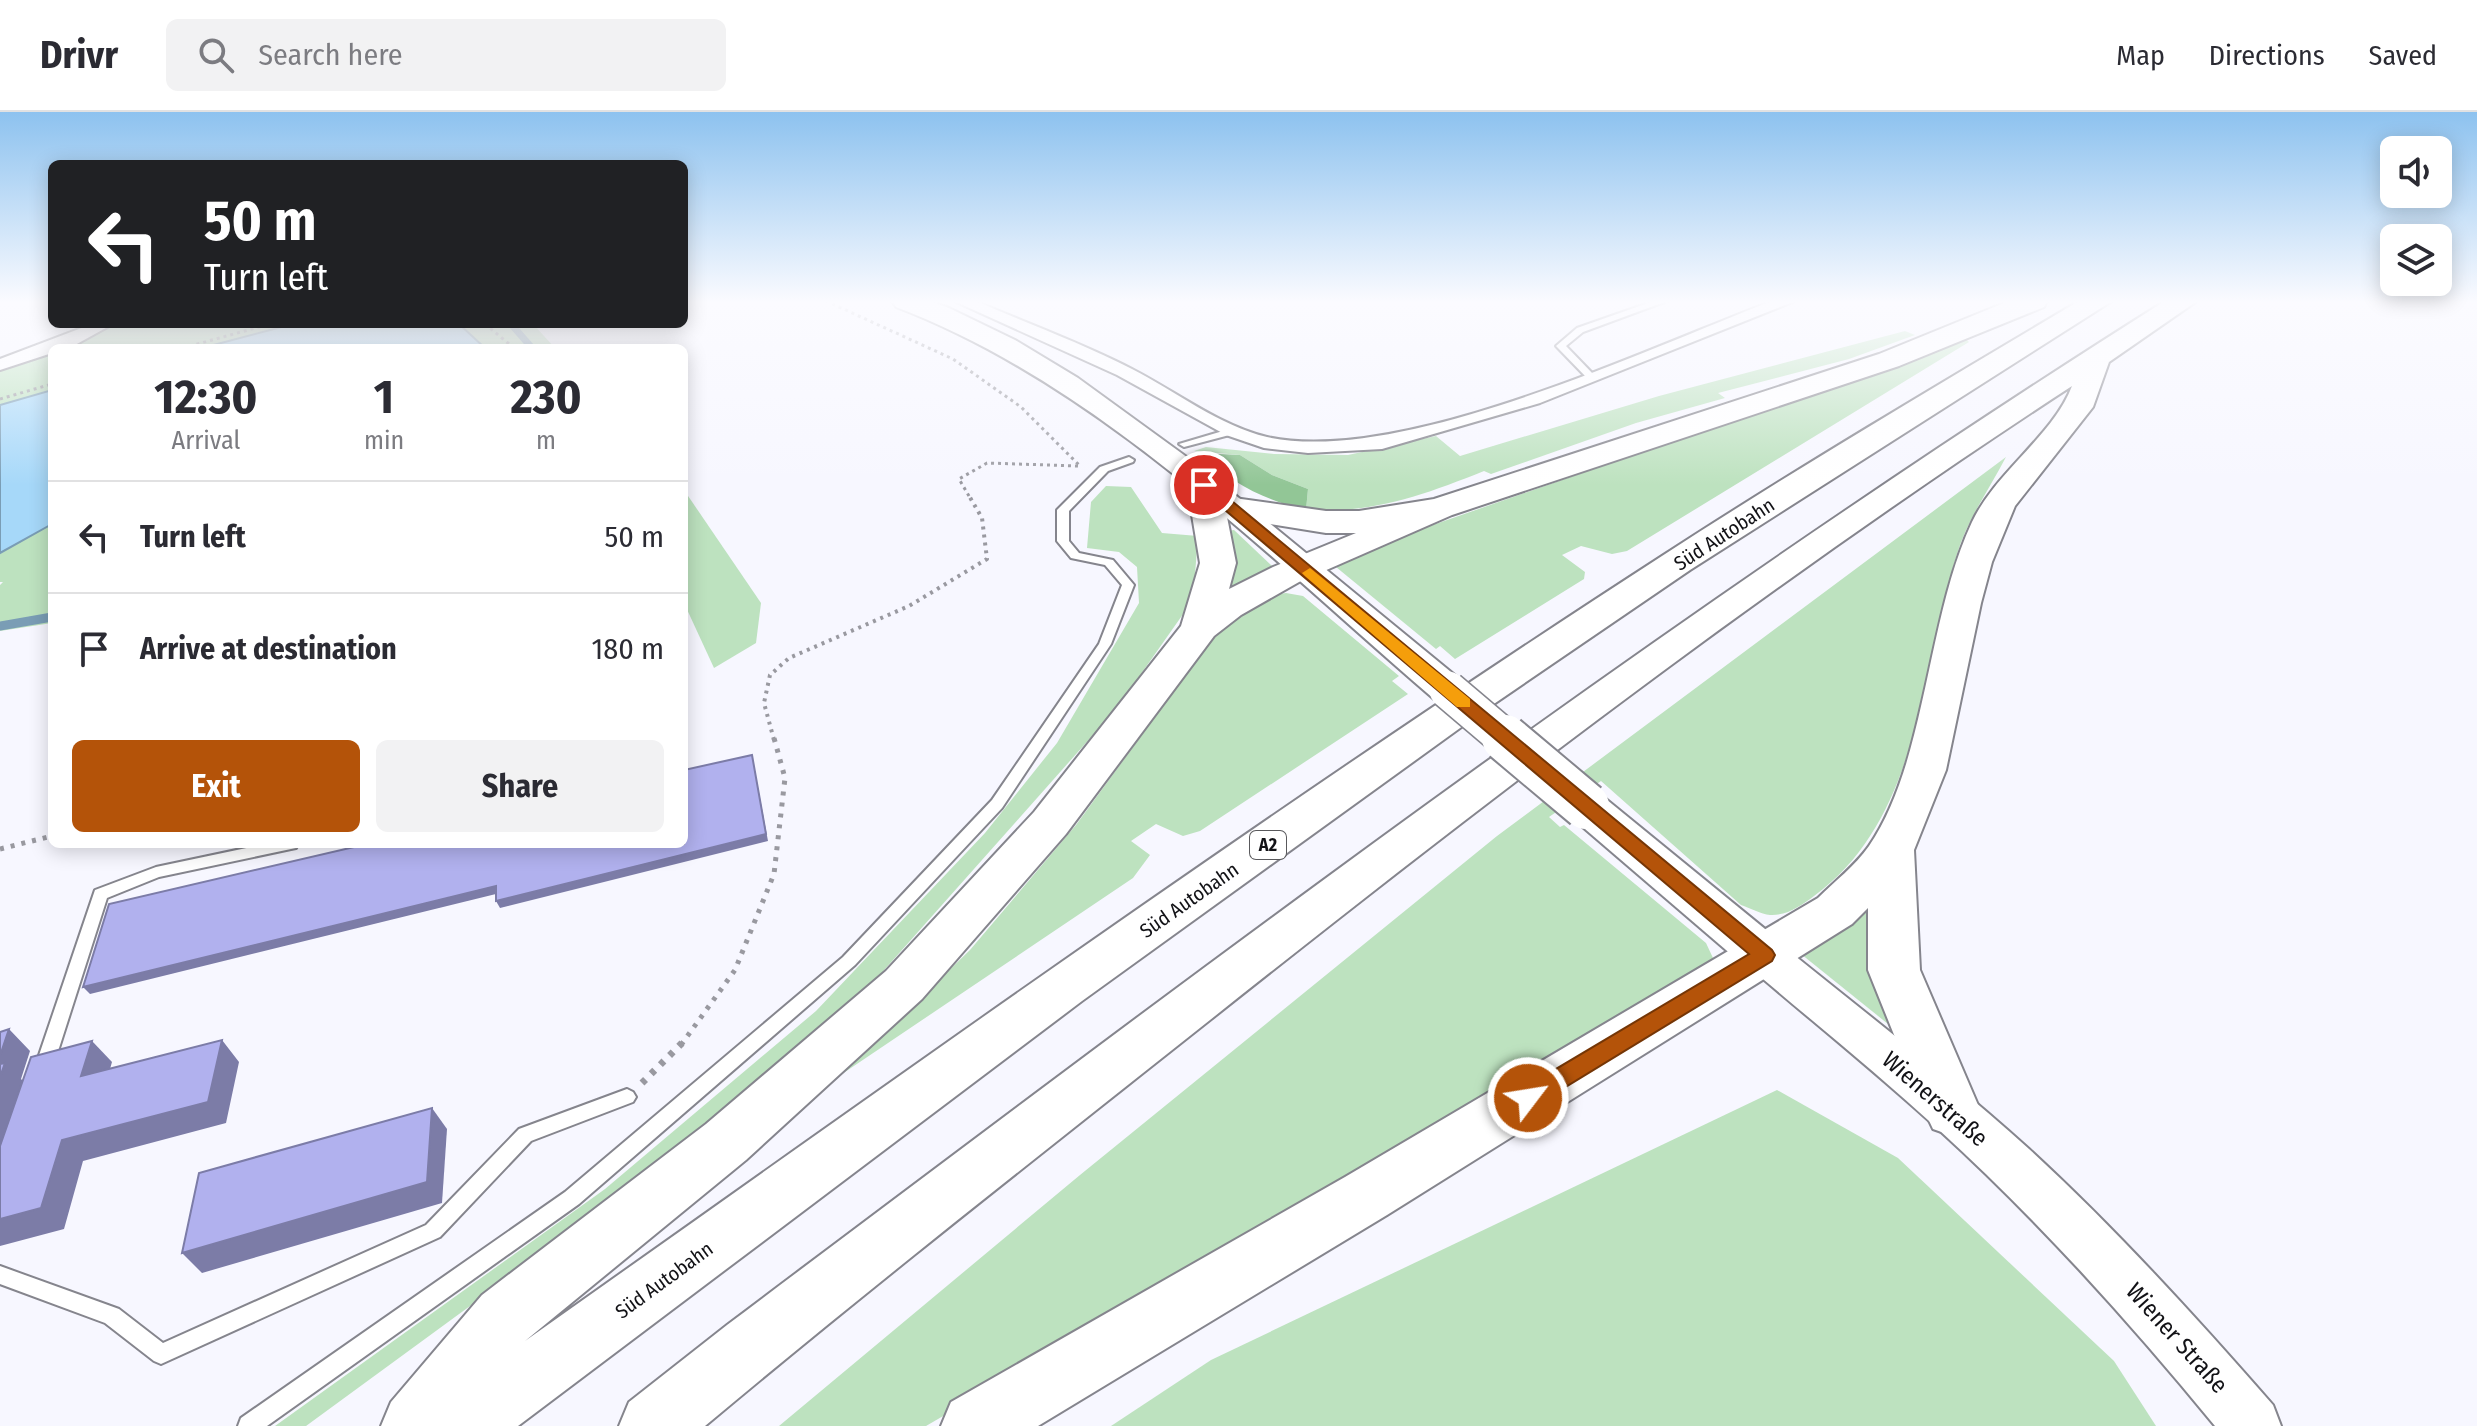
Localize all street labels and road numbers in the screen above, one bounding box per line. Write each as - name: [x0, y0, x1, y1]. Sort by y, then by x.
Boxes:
- street label: Süd Autobahn: [1669, 493, 1779, 575]
- road number: A2: [1250, 831, 1286, 859]
- street label: Süd Autobahn: [1135, 857, 1243, 943]
- street label: Wienerstraße: [1877, 1046, 1993, 1152]
- street label: Süd Autobahn: [610, 1237, 718, 1323]
- street label: Wiener Straße: [2120, 1277, 2234, 1399]

